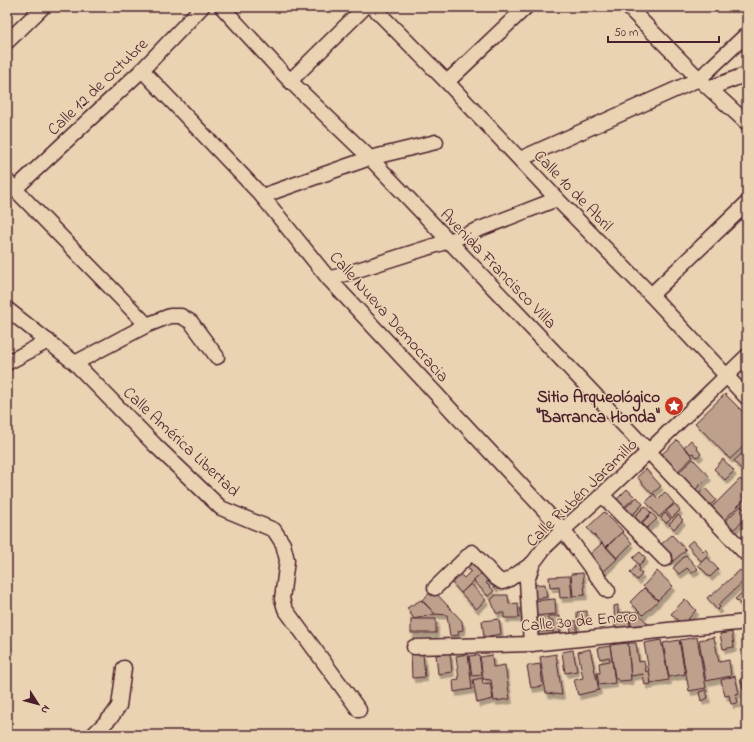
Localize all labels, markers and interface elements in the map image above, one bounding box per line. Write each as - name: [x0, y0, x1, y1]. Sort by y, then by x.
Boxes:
- scale bar: [608, 18, 719, 44]
- text: 50 m: [614, 24, 638, 42]
- street label: Calle 12 de Octubre: [42, 32, 154, 142]
- street label: Calle 10 de Abril: [527, 145, 619, 238]
- street label: Avenida Francisco Villa: [434, 203, 562, 335]
- street label: Calle Nueva Democracia: [323, 246, 455, 388]
- street label: Calle América Libertad: [117, 381, 246, 503]
- place label: Sitio Arqueológico "Barranca Honda": [535, 385, 660, 430]
- place icon: Sitio Arqueológico "Barranca Honda": [663, 395, 685, 417]
- street label: Calle Rubén Jaramillo: [520, 433, 644, 553]
- street label: Calle 30 de Enero: [520, 604, 638, 639]
- north arrow: [18, 684, 58, 724]
- text: N: [37, 702, 54, 717]

